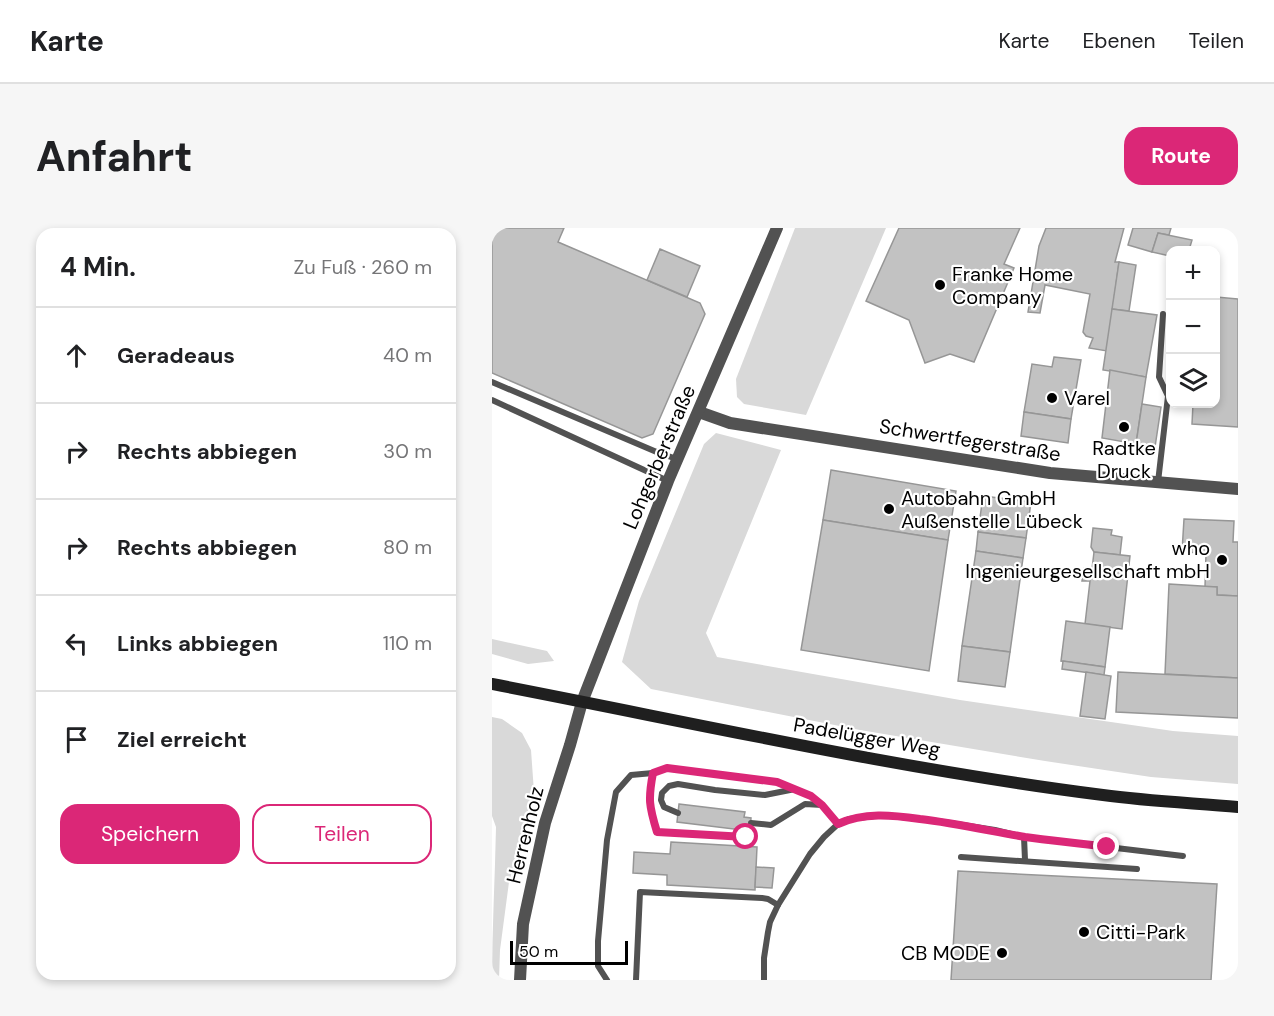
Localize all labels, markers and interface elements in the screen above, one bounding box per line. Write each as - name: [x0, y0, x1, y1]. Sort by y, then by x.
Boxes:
- text: Karte: [30, 23, 104, 60]
- text: Karte: [999, 27, 1049, 55]
- text: Ebenen: [1082, 27, 1155, 55]
- text: Teilen: [1188, 27, 1244, 55]
- button: Route: [1124, 127, 1238, 185]
- text: Anfahrt: [36, 129, 192, 184]
- map controls: [1166, 246, 1220, 408]
- button: +: [1166, 246, 1220, 300]
- text: 4 Min.: [60, 250, 136, 284]
- text: Zu Fuß · 260 m: [294, 254, 432, 280]
- place label: Franke Home Company: [952, 261, 1073, 310]
- marker: Franke Home Company: [933, 278, 947, 292]
- button: −: [1166, 300, 1220, 354]
- icon: ahead: [60, 339, 93, 372]
- text: Geradeaus: [117, 341, 235, 370]
- text: 40 m: [383, 342, 432, 368]
- button: layers: [1166, 354, 1220, 408]
- street label: Lohgerberstraße: [617, 381, 701, 533]
- place label: Varel: [1064, 385, 1110, 411]
- marker: Varel: [1045, 391, 1059, 405]
- street label: Schwertfegerstraße: [877, 413, 1063, 467]
- marker: Radtke Druck: [1117, 420, 1131, 434]
- icon: right: [60, 435, 93, 468]
- place label: Radtke Druck: [1092, 435, 1156, 484]
- text: Rechts abbiegen: [117, 437, 297, 466]
- text: 30 m: [383, 438, 432, 464]
- place label: Autobahn GmbH Außenstelle Lübeck: [901, 485, 1083, 534]
- marker: Autobahn GmbH Außenstelle Lübeck: [882, 502, 896, 516]
- icon: right: [60, 531, 93, 564]
- text: Rechts abbiegen: [117, 533, 297, 562]
- text: 80 m: [383, 534, 432, 560]
- place label: who Ingenieurgesellschaft mbH: [965, 535, 1210, 584]
- marker: who Ingenieurgesellschaft mbH: [1215, 553, 1229, 567]
- icon: left: [60, 627, 93, 660]
- text: Links abbiegen: [117, 629, 278, 658]
- text: 110 m: [383, 630, 432, 656]
- street label: Padelügger Weg: [792, 711, 942, 763]
- icon: arrive: [60, 723, 93, 756]
- text: Ziel erreicht: [117, 725, 247, 754]
- street label: Herrenholz: [500, 784, 550, 886]
- button: Speichern: [60, 804, 240, 864]
- button: Teilen: [252, 804, 432, 864]
- route start: [732, 823, 758, 849]
- route end: [1093, 833, 1119, 859]
- place label: Citti-Park: [1096, 919, 1186, 945]
- marker: Citti-Park: [1077, 925, 1091, 939]
- scale bar: [510, 938, 628, 966]
- place label: CB MODE: [901, 940, 990, 966]
- text: 50 m: [519, 941, 558, 962]
- marker: CB MODE: [995, 946, 1009, 960]

